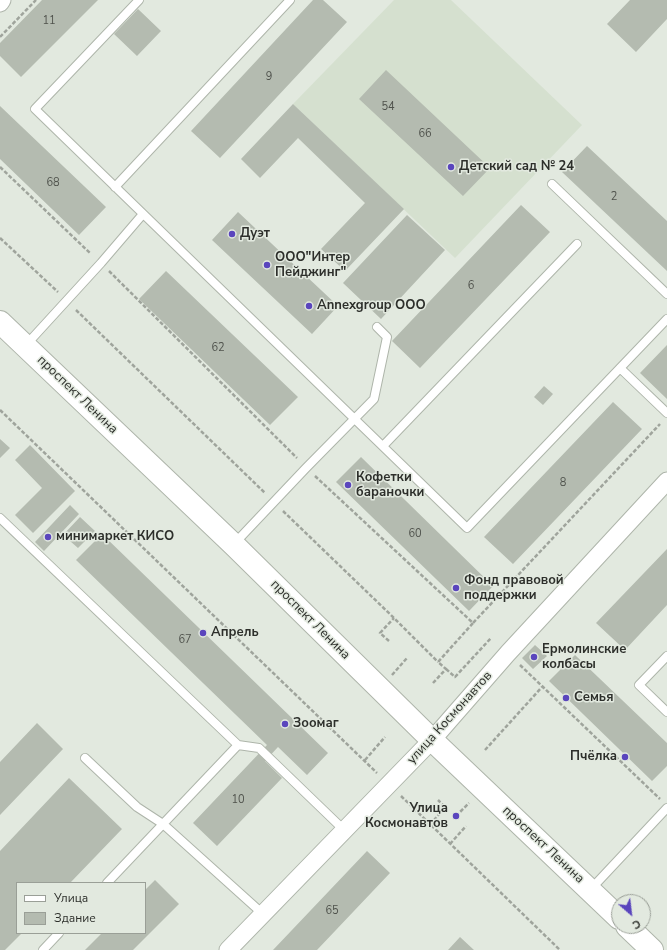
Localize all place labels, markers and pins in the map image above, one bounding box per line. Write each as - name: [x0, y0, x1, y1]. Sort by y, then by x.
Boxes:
- place label: Детский сад № 24: [459, 159, 574, 175]
- marker: Детский сад № 24: [446, 162, 456, 172]
- place label: Дуэт: [240, 226, 270, 242]
- marker: Дуэт: [227, 229, 237, 239]
- place label: ООО"Интер Пейджинг": [275, 250, 350, 281]
- marker: ООО"Интер Пейджинг": [262, 260, 272, 270]
- place label: Annexgroup ООО: [317, 298, 426, 314]
- marker: Annexgroup ООО: [304, 301, 314, 311]
- place label: Кофетки бараночки: [356, 470, 424, 501]
- marker: Кофетки бараночки: [343, 480, 353, 490]
- place label: минимаркет КИСО: [56, 529, 174, 545]
- marker: минимаркет КИСО: [43, 532, 53, 542]
- place label: Фонд правовой поддержки: [464, 573, 564, 604]
- marker: Фонд правовой поддержки: [451, 583, 461, 593]
- place label: Апрель: [211, 625, 259, 641]
- marker: Апрель: [198, 628, 208, 638]
- place label: Ермолинские колбасы: [542, 642, 626, 673]
- marker: Ермолинские колбасы: [529, 652, 539, 662]
- place label: Семья: [574, 690, 613, 706]
- marker: Семья: [561, 693, 571, 703]
- place label: Зоомаг: [293, 716, 339, 732]
- marker: Зоомаг: [280, 719, 290, 729]
- place label: Пчёлка: [570, 749, 617, 765]
- marker: Пчёлка: [620, 752, 630, 762]
- place label: Улица Космонавтов: [365, 801, 448, 832]
- marker: Улица Космонавтов: [451, 811, 461, 821]

